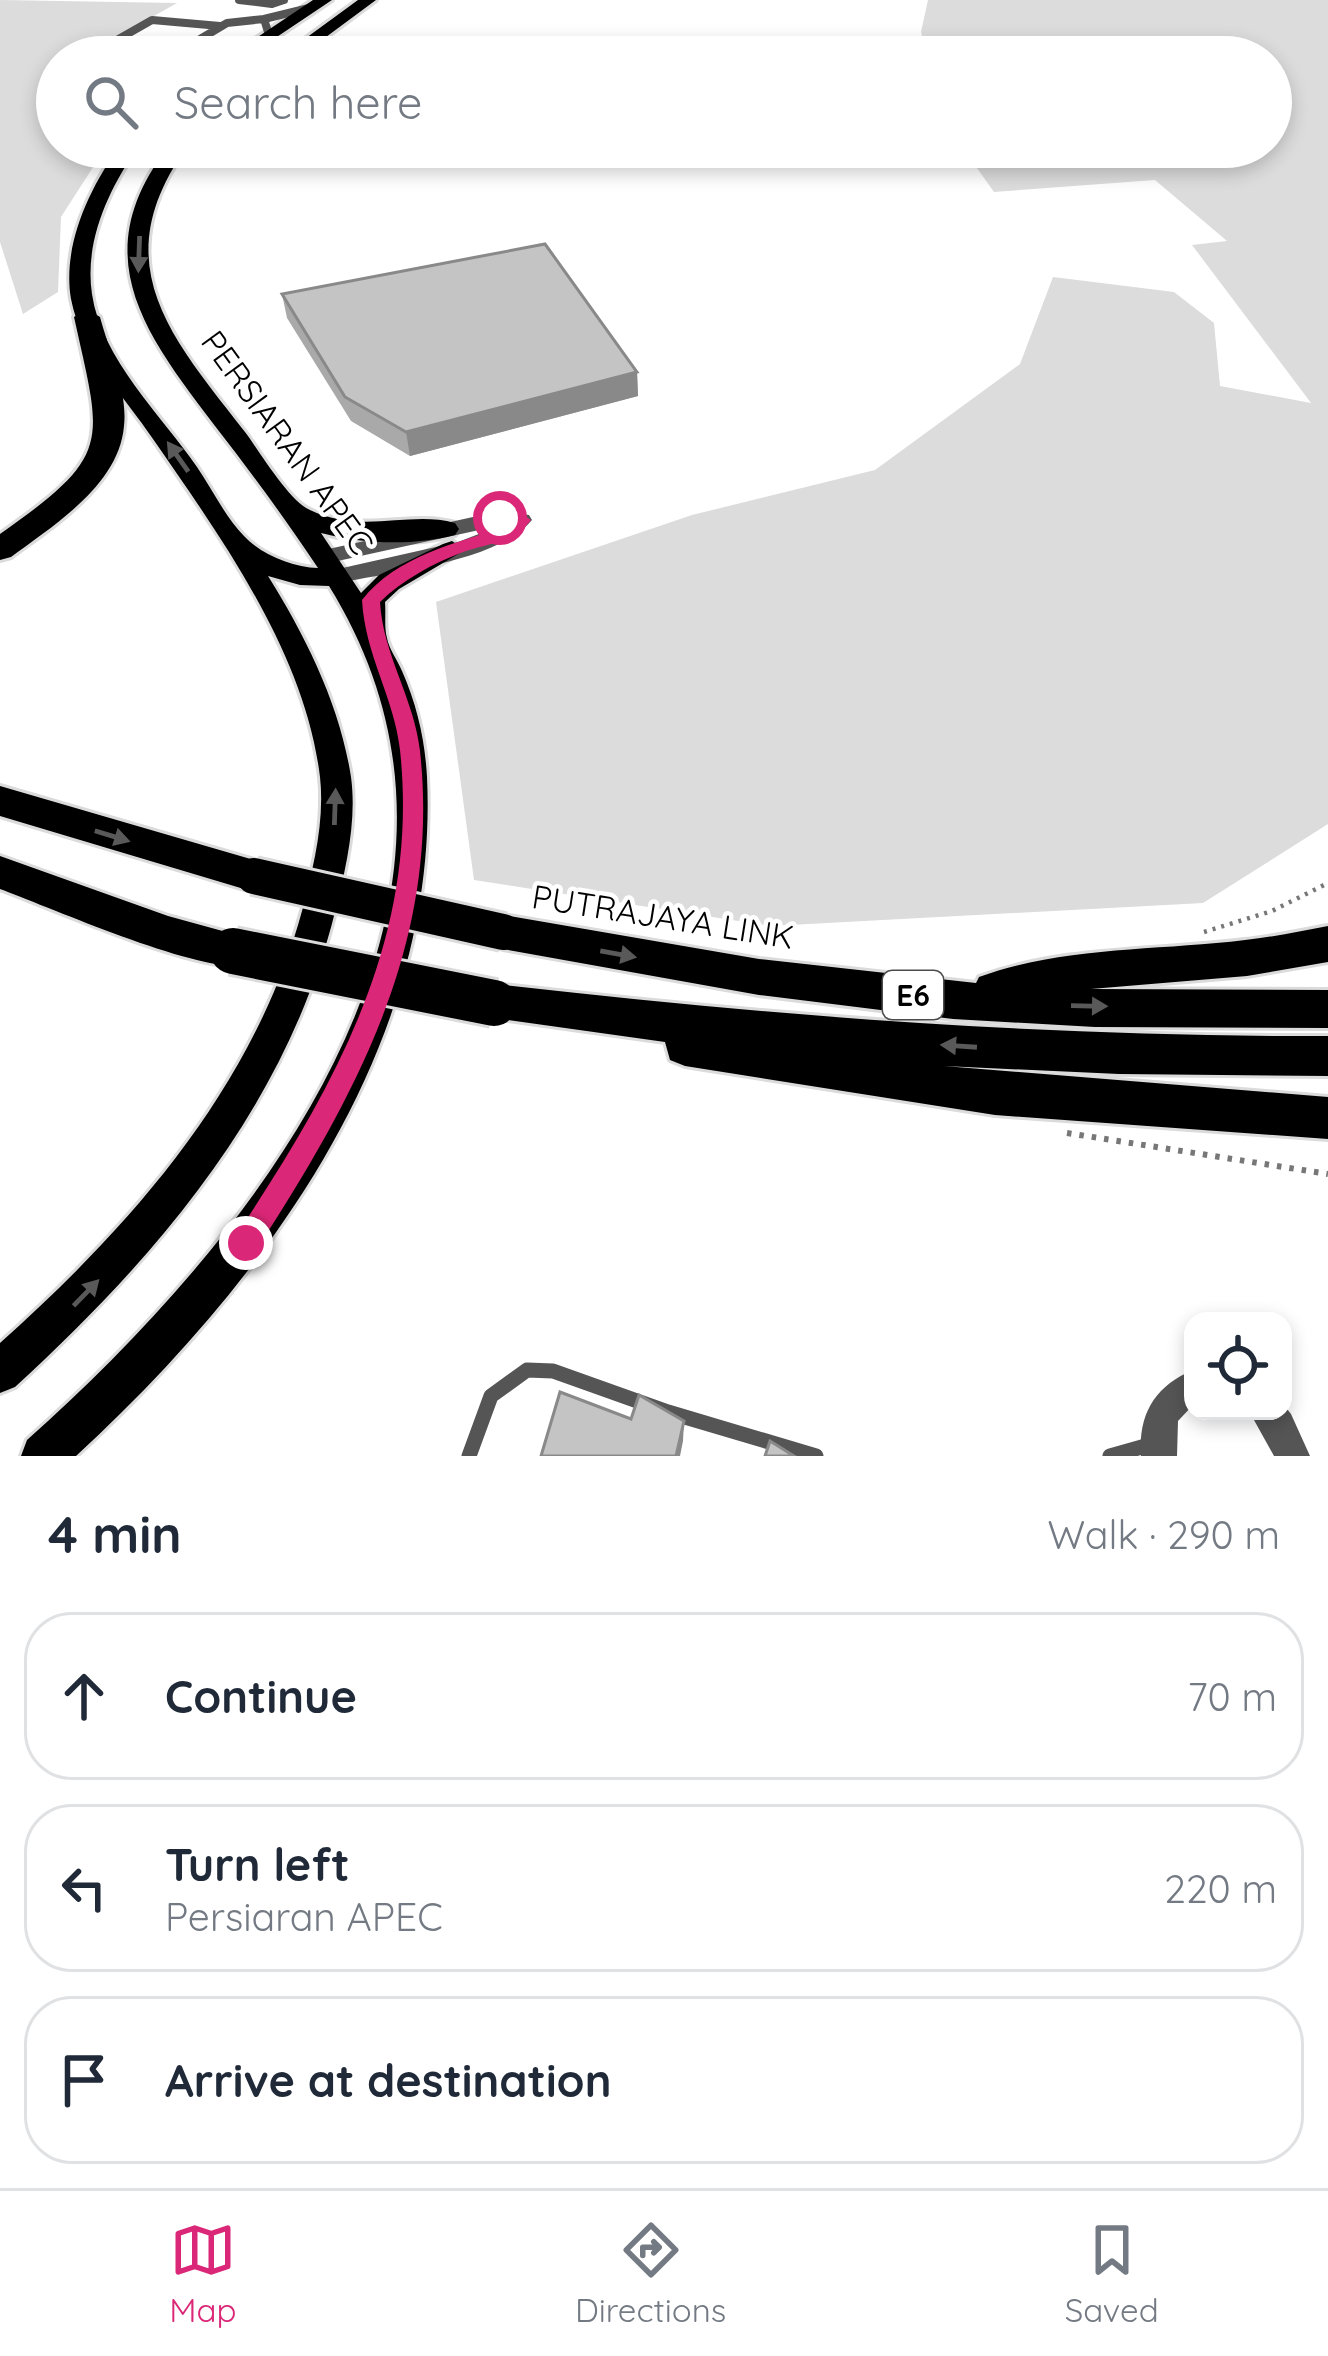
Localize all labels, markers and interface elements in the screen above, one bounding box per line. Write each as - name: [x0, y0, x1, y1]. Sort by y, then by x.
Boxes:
- search box: [36, 36, 1292, 168]
- icon: search: [78, 69, 144, 135]
- text: Search here: [174, 74, 422, 130]
- one-way arrow: [130, 236, 149, 274]
- street label: PERSIARAN APEC: [193, 322, 383, 562]
- one-way arrow: [167, 441, 190, 474]
- route start: [473, 491, 527, 545]
- one-way arrow: [326, 788, 345, 826]
- one-way arrow: [94, 827, 131, 846]
- street label: PUTRAJAYA LINK: [529, 875, 797, 957]
- one-way arrow: [600, 946, 638, 964]
- road number: E6: [883, 971, 943, 1019]
- one-way arrow: [1071, 997, 1109, 1016]
- one-way arrow: [939, 1036, 977, 1055]
- route end: [219, 1216, 273, 1270]
- one-way arrow: [72, 1279, 100, 1308]
- map controls: [1184, 1312, 1292, 1420]
- button: locate: [1184, 1312, 1292, 1420]
- text: 4 min: [48, 1502, 182, 1566]
- text: Walk · 290 m: [1048, 1510, 1280, 1559]
- icon: ahead: [51, 1663, 117, 1729]
- text: Continue: [165, 1668, 357, 1724]
- text: 70 m: [1188, 1672, 1277, 1721]
- text: Turn left: [165, 1836, 350, 1892]
- icon: left: [51, 1855, 117, 1921]
- text: 220 m: [1164, 1864, 1277, 1913]
- text: Persiaran APEC: [165, 1892, 443, 1941]
- icon: arrive: [51, 2047, 117, 2113]
- text: Arrive at destination: [165, 2052, 611, 2108]
- tab: Map: [169, 2217, 237, 2330]
- tab: Directions: [575, 2217, 726, 2330]
- tab: Saved: [1065, 2217, 1159, 2330]

